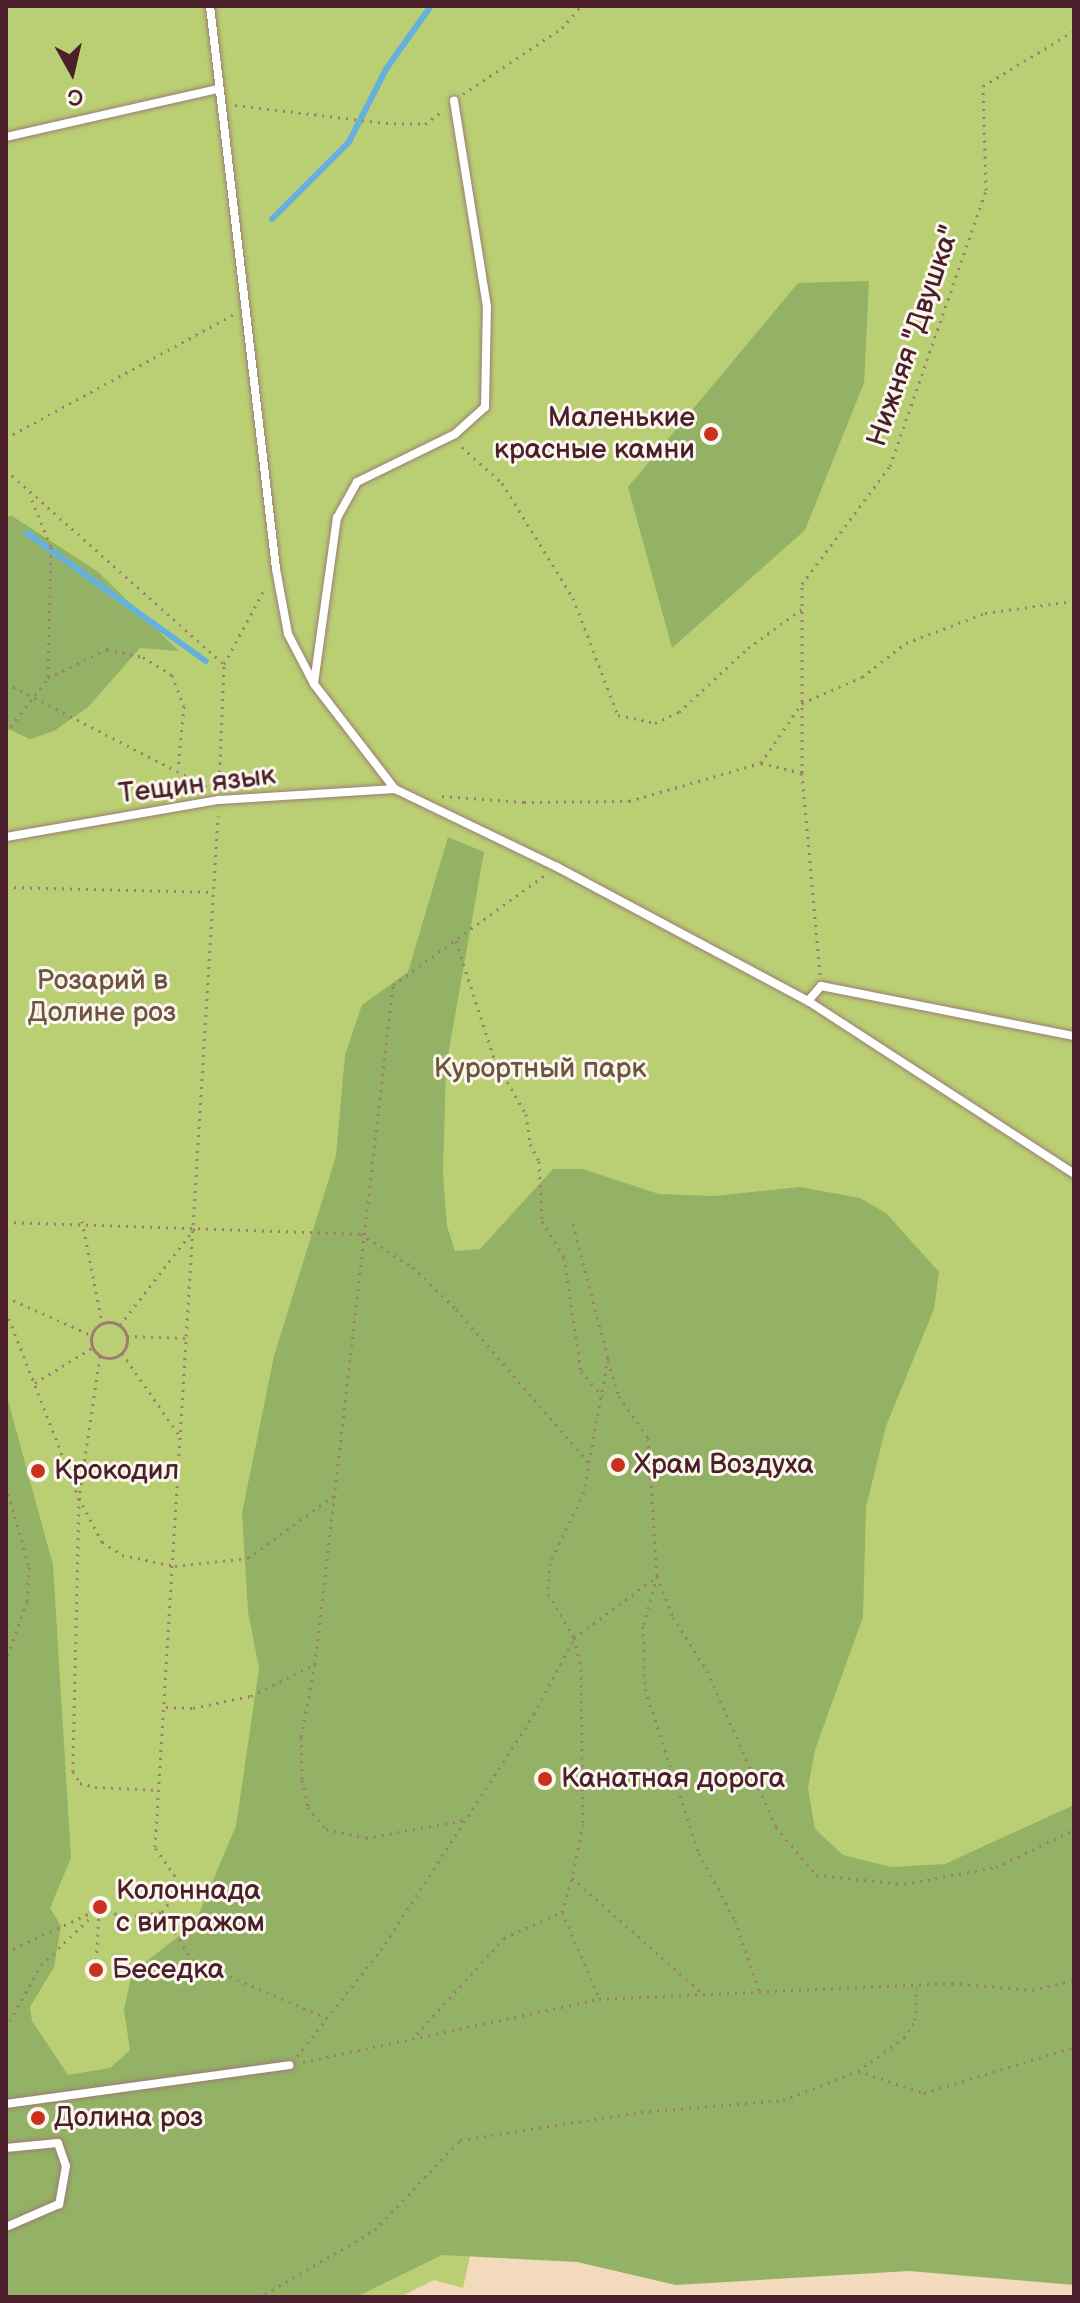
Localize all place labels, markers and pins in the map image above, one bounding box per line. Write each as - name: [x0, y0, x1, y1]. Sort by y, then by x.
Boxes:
- place label: Маленькие красные камни: [494, 401, 695, 467]
- marker: Маленькие красные камни: [702, 425, 720, 443]
- place label: Храм Воздуха: [634, 1448, 814, 1482]
- place label: Крокодил: [54, 1454, 179, 1488]
- marker: Храм Воздуха: [609, 1456, 627, 1474]
- marker: Крокодил: [29, 1462, 47, 1480]
- place label: Канатная дорога: [561, 1762, 785, 1796]
- marker: Канатная дорога: [536, 1770, 554, 1788]
- place label: Колоннада с витражом: [116, 1874, 265, 1940]
- marker: Колоннада с витражом: [91, 1898, 109, 1916]
- place label: Беседка: [112, 1953, 224, 1987]
- marker: Беседка: [87, 1961, 105, 1979]
- place label: Долина роз: [54, 2101, 203, 2135]
- marker: Долина роз: [29, 2109, 47, 2127]

